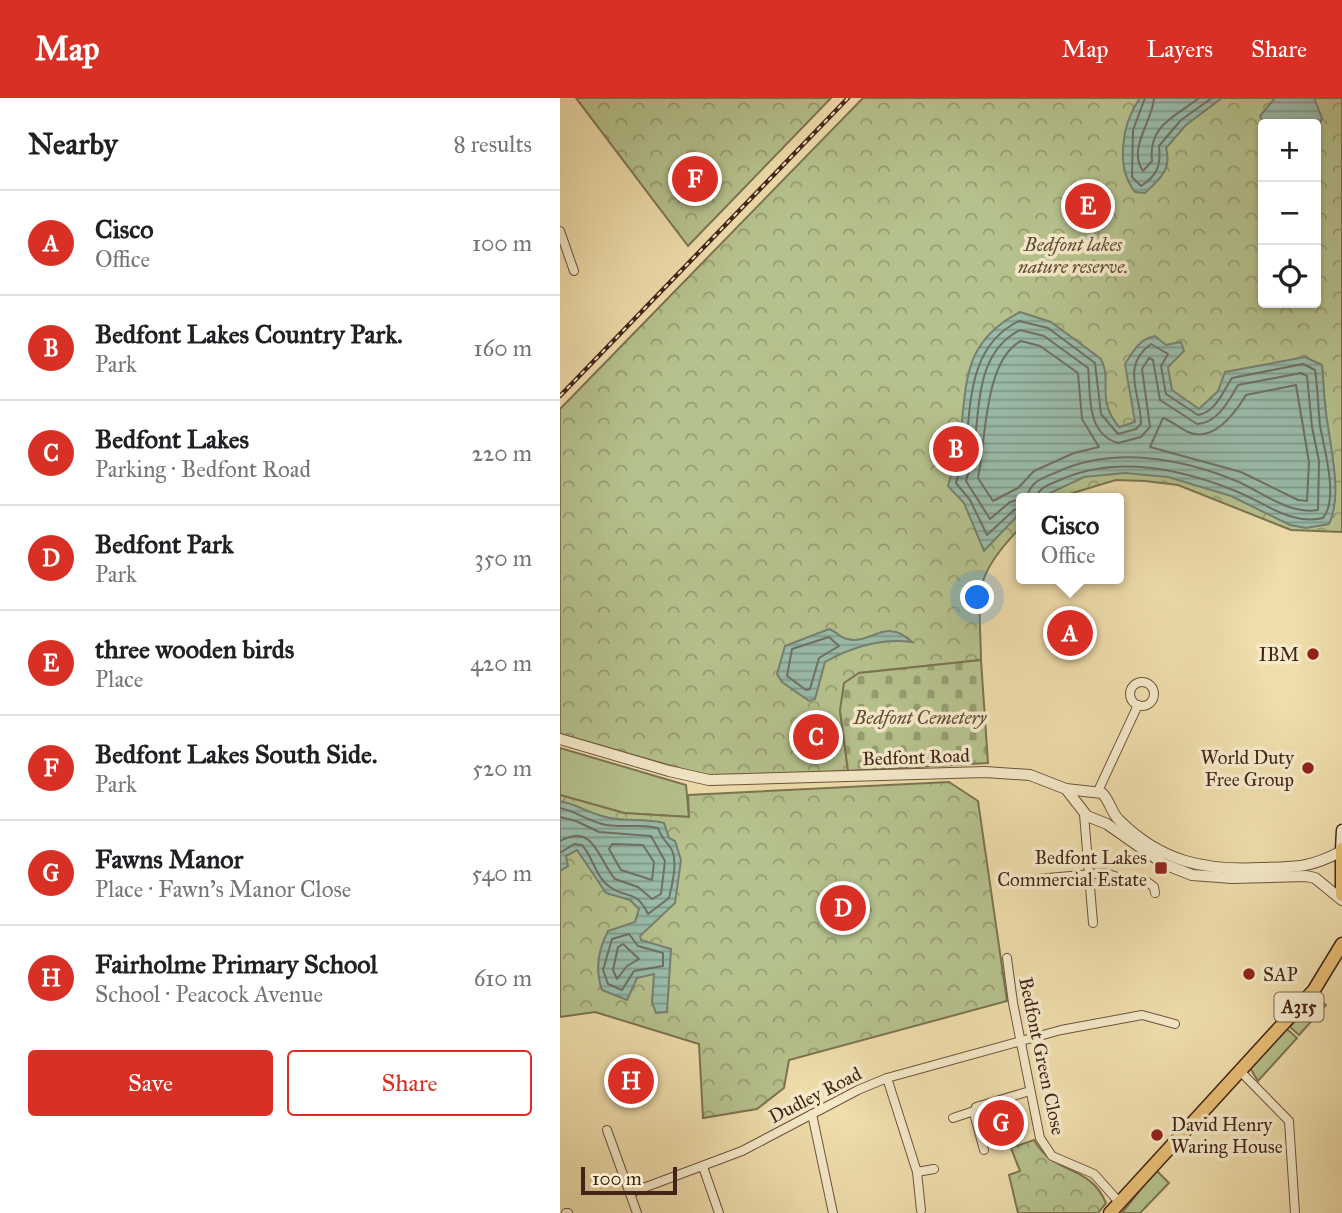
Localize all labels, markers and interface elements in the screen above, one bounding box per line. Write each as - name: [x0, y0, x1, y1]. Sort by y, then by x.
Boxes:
- text: Map: [35, 29, 99, 69]
- text: Map: [1062, 34, 1109, 64]
- text: Layers: [1147, 34, 1213, 64]
- text: Share: [1251, 34, 1307, 64]
- map controls: [1258, 119, 1321, 308]
- button: +: [1258, 119, 1321, 182]
- text: Nearby: [28, 126, 118, 162]
- text: 8 results: [453, 130, 532, 158]
- pin: F: [672, 153, 718, 205]
- pin: E: [1065, 180, 1111, 232]
- button: −: [1258, 182, 1321, 245]
- text: Cisco: [95, 213, 154, 245]
- text: A: [43, 229, 59, 257]
- text: 100 m: [472, 229, 532, 257]
- park label: Bedfont lakes nature reserve.: [1018, 233, 1128, 278]
- text: Office: [95, 245, 150, 273]
- button: locate: [1258, 245, 1321, 308]
- text: Bedfont Lakes Country Park.: [95, 318, 403, 350]
- text: B: [43, 334, 59, 362]
- text: 160 m: [474, 334, 532, 362]
- text: Park: [95, 350, 137, 378]
- text: Bedfont Lakes: [95, 423, 249, 455]
- pin: B: [933, 423, 979, 475]
- text: C: [43, 439, 59, 467]
- text: 220 m: [472, 439, 532, 467]
- text: Parking · Bedfont Road: [95, 455, 311, 483]
- popup: [1016, 493, 1124, 584]
- text: Cisco: [1041, 509, 1099, 541]
- text: Bedfont Park: [95, 528, 234, 560]
- text: Office: [1041, 541, 1096, 569]
- text: D: [42, 544, 60, 572]
- text: 350 m: [474, 544, 532, 572]
- text: Park: [95, 560, 137, 588]
- your location: [960, 580, 994, 614]
- pin: A: [1047, 607, 1093, 659]
- text: three wooden birds: [95, 633, 294, 665]
- place label: IBM: [1259, 643, 1299, 666]
- marker: IBM: [1305, 646, 1321, 662]
- text: E: [43, 649, 59, 677]
- text: 420 m: [470, 649, 532, 677]
- text: Place: [95, 665, 143, 693]
- park label: Bedfont Cemetery: [853, 706, 987, 729]
- pin: C: [793, 711, 839, 763]
- text: Bedfont Lakes South Side.: [95, 738, 377, 770]
- street label: Bedfont Road: [862, 744, 971, 770]
- place label: World Duty Free Group: [1201, 746, 1295, 791]
- text: F: [43, 754, 59, 782]
- text: 520 m: [472, 754, 532, 782]
- marker: World Duty Free Group: [1300, 760, 1316, 776]
- text: Park: [95, 770, 137, 798]
- text: Fawns Manor: [95, 843, 243, 875]
- place label: Bedfont Lakes Commercial Estate: [997, 846, 1147, 891]
- text: G: [43, 859, 59, 887]
- text: 540 m: [471, 859, 532, 887]
- marker: Bedfont Lakes Commercial Estate: [1153, 860, 1169, 876]
- text: Place · Fawn's Manor Close: [95, 875, 351, 903]
- pin: D: [820, 882, 866, 934]
- text: Fairholme Primary School: [95, 948, 378, 980]
- place label: SAP: [1263, 963, 1298, 986]
- text: H: [41, 964, 61, 992]
- text: 610 m: [474, 964, 532, 992]
- marker: SAP: [1241, 966, 1257, 982]
- street label: Bedfont Green Close: [1014, 975, 1070, 1137]
- text: School · Peacock Avenue: [95, 980, 323, 1008]
- road number: A315: [1274, 992, 1324, 1022]
- button: Save: [28, 1050, 273, 1116]
- button: Share: [287, 1050, 532, 1116]
- pin: H: [608, 1055, 654, 1107]
- street label: Dudley Road: [765, 1062, 866, 1128]
- pin: G: [978, 1097, 1024, 1149]
- place label: David Henry Waring House: [1171, 1113, 1283, 1159]
- marker: David Henry Waring House: [1149, 1127, 1165, 1143]
- scale bar: [581, 1164, 677, 1196]
- text: 100 m: [592, 1167, 642, 1190]

